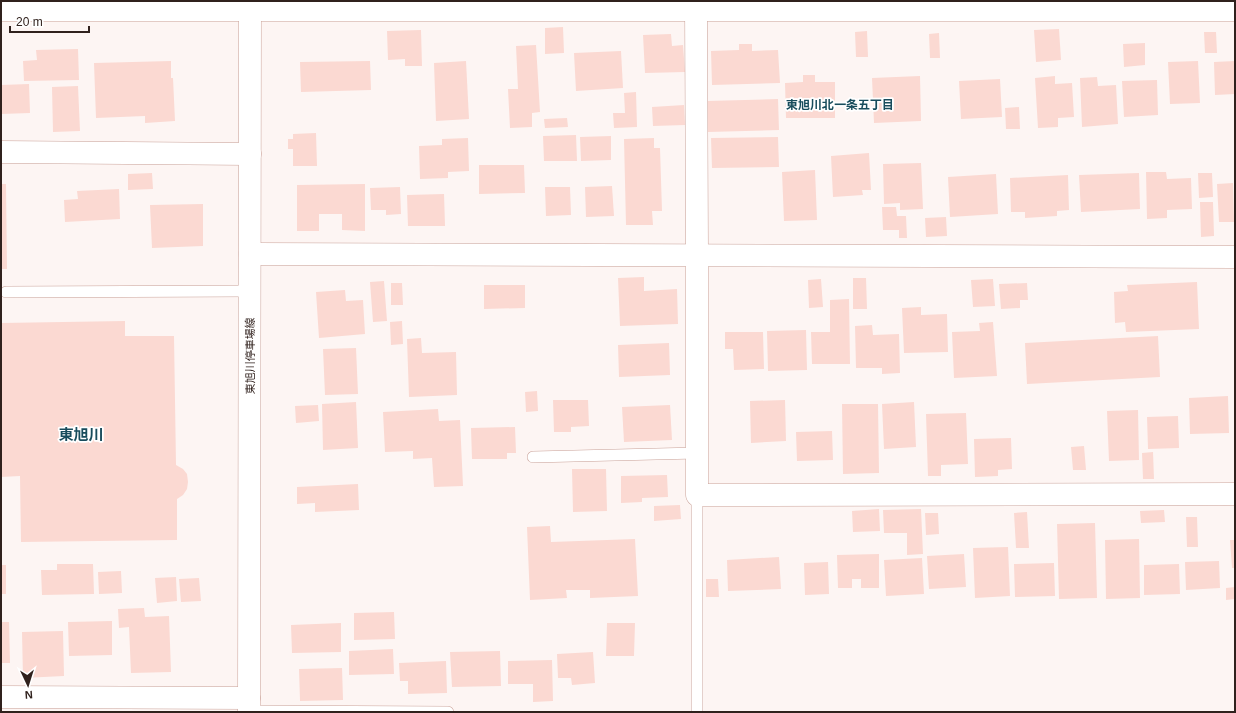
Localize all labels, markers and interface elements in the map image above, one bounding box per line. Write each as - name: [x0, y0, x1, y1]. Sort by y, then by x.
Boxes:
- scale bar: [10, 8, 89, 34]
- text: 20 m: [16, 15, 43, 29]
- district label: 東旭川北一条五丁目: [786, 98, 894, 112]
- street label: 東旭川停車場線: [244, 318, 256, 395]
- district label: 東旭川: [58, 426, 104, 443]
- north arrow: [8, 665, 48, 705]
- text: N: [24, 689, 33, 701]

